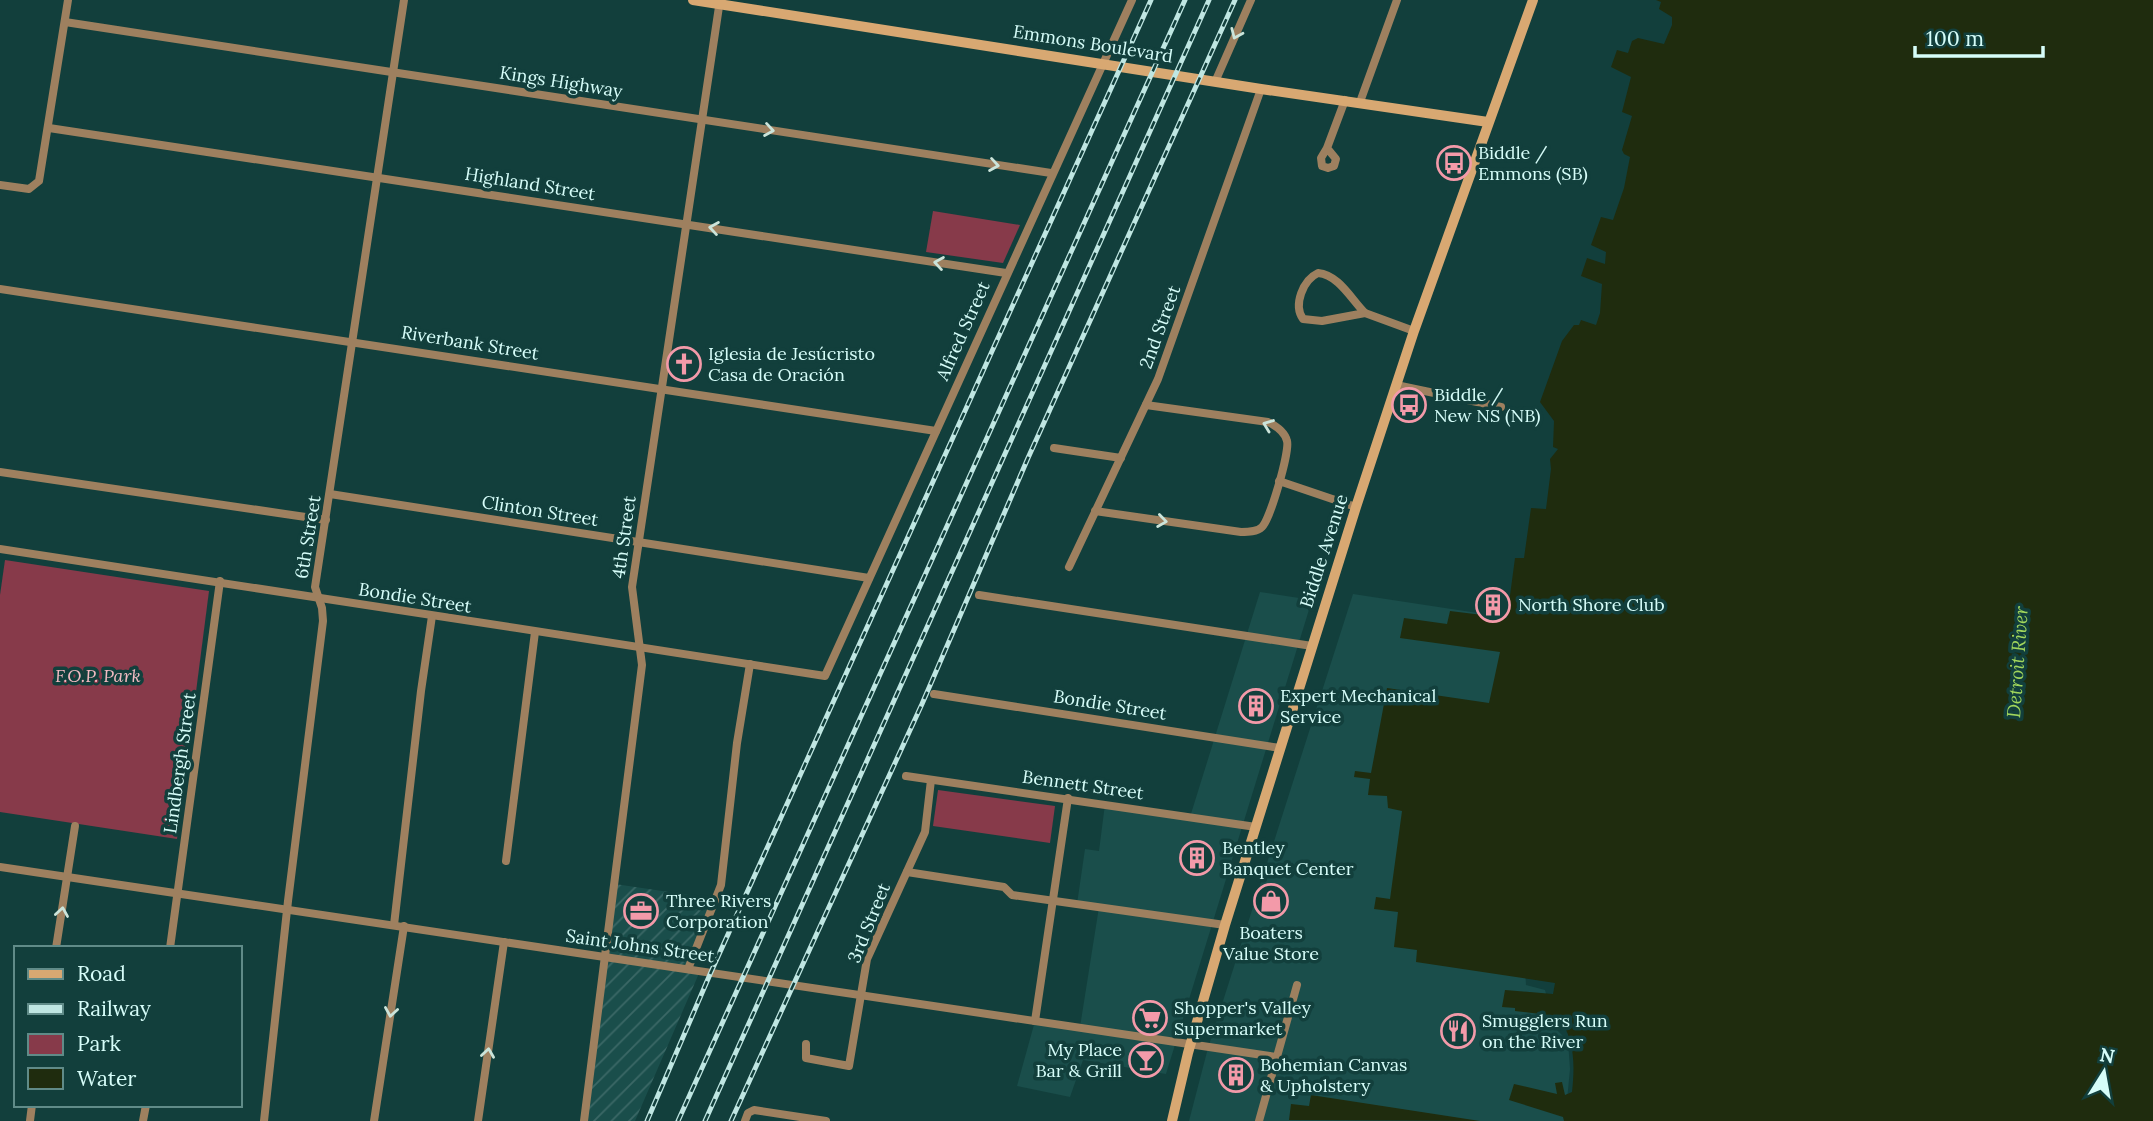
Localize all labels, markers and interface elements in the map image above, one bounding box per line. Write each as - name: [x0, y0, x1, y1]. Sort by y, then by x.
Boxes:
- scale bar: [1915, 14, 2043, 58]
- street label: Emmons Boulevard: [1011, 20, 1175, 68]
- text: 100 m: [1926, 25, 1984, 52]
- one-way arrow: [1230, 27, 1244, 39]
- street label: Kings Highway: [498, 60, 625, 103]
- one-way arrow: [764, 122, 775, 137]
- place label: Biddle / Emmons (SB): [1478, 141, 1588, 185]
- bus stop icon: Biddle / Emmons (SB): [1435, 144, 1473, 182]
- one-way arrow: [988, 157, 1000, 172]
- street label: Highland Street: [463, 162, 597, 205]
- one-way arrow: [708, 221, 720, 236]
- one-way arrow: [933, 256, 945, 271]
- street label: Alfred Street: [930, 278, 995, 385]
- street label: 2nd Street: [1134, 282, 1185, 372]
- street label: Riverbank Street: [400, 320, 541, 365]
- place label: Iglesia de Jesúcristo Casa de Oración: [708, 342, 875, 386]
- church icon: Iglesia de Jesúcristo Casa de Oración: [665, 345, 703, 383]
- place label: Biddle / New NS (NB): [1434, 383, 1541, 427]
- bus stop icon: Biddle / New NS (NB): [1390, 386, 1428, 424]
- one-way arrow: [1262, 419, 1275, 433]
- street label: Clinton Street: [480, 490, 600, 531]
- street label: Biddle Avenue: [1294, 491, 1353, 611]
- street label: 6th Street: [290, 494, 325, 580]
- street label: 4th Street: [606, 494, 641, 580]
- one-way arrow: [1157, 513, 1168, 528]
- street label: Bondie Street: [357, 577, 473, 618]
- building icon: North Shore Club: [1474, 586, 1512, 624]
- place label: North Shore Club: [1518, 593, 1665, 616]
- water label: Detroit River: [2001, 605, 2033, 719]
- park label: F.O.P. Park: [55, 664, 141, 687]
- street label: Bondie Street: [1052, 684, 1168, 725]
- place label: Expert Mechanical Service: [1280, 684, 1436, 728]
- building icon: Expert Mechanical Service: [1237, 687, 1275, 725]
- street label: Lindbergh Street: [158, 691, 201, 835]
- street label: Bennett Street: [1021, 765, 1145, 804]
- place label: Bentley Banquet Center: [1222, 836, 1354, 880]
- building icon: Bentley Banquet Center: [1178, 839, 1216, 877]
- street label: 3rd Street: [842, 879, 895, 966]
- shop icon: Boaters Value Store: [1252, 882, 1290, 920]
- place label: Three Rivers Corporation: [666, 889, 771, 933]
- office icon: Three Rivers Corporation: [622, 892, 660, 930]
- one-way arrow: [54, 906, 69, 918]
- place label: Boaters Value Store: [1222, 921, 1319, 965]
- street label: Saint Johns Street: [564, 924, 716, 967]
- legend: [14, 946, 242, 1107]
- text: Road: [77, 960, 126, 987]
- text: Railway: [77, 995, 151, 1022]
- place label: Shopper's Valley Supermarket: [1174, 996, 1311, 1040]
- supermarket icon: Shopper's Valley Supermarket: [1131, 999, 1169, 1037]
- one-way arrow: [383, 1006, 398, 1018]
- place label: Smugglers Run on the River: [1482, 1009, 1608, 1053]
- restaurant icon: Smugglers Run on the River: [1439, 1012, 1477, 1050]
- text: Park: [77, 1030, 121, 1057]
- north arrow: [2069, 1037, 2139, 1107]
- place label: My Place Bar & Grill: [1035, 1038, 1122, 1082]
- bar icon: My Place Bar & Grill: [1127, 1041, 1165, 1079]
- text: N: [2098, 1042, 2117, 1069]
- one-way arrow: [480, 1048, 495, 1059]
- place label: Bohemian Canvas & Upholstery: [1260, 1053, 1407, 1097]
- building icon: Bohemian Canvas & Upholstery: [1217, 1056, 1255, 1094]
- text: Water: [77, 1065, 136, 1092]

